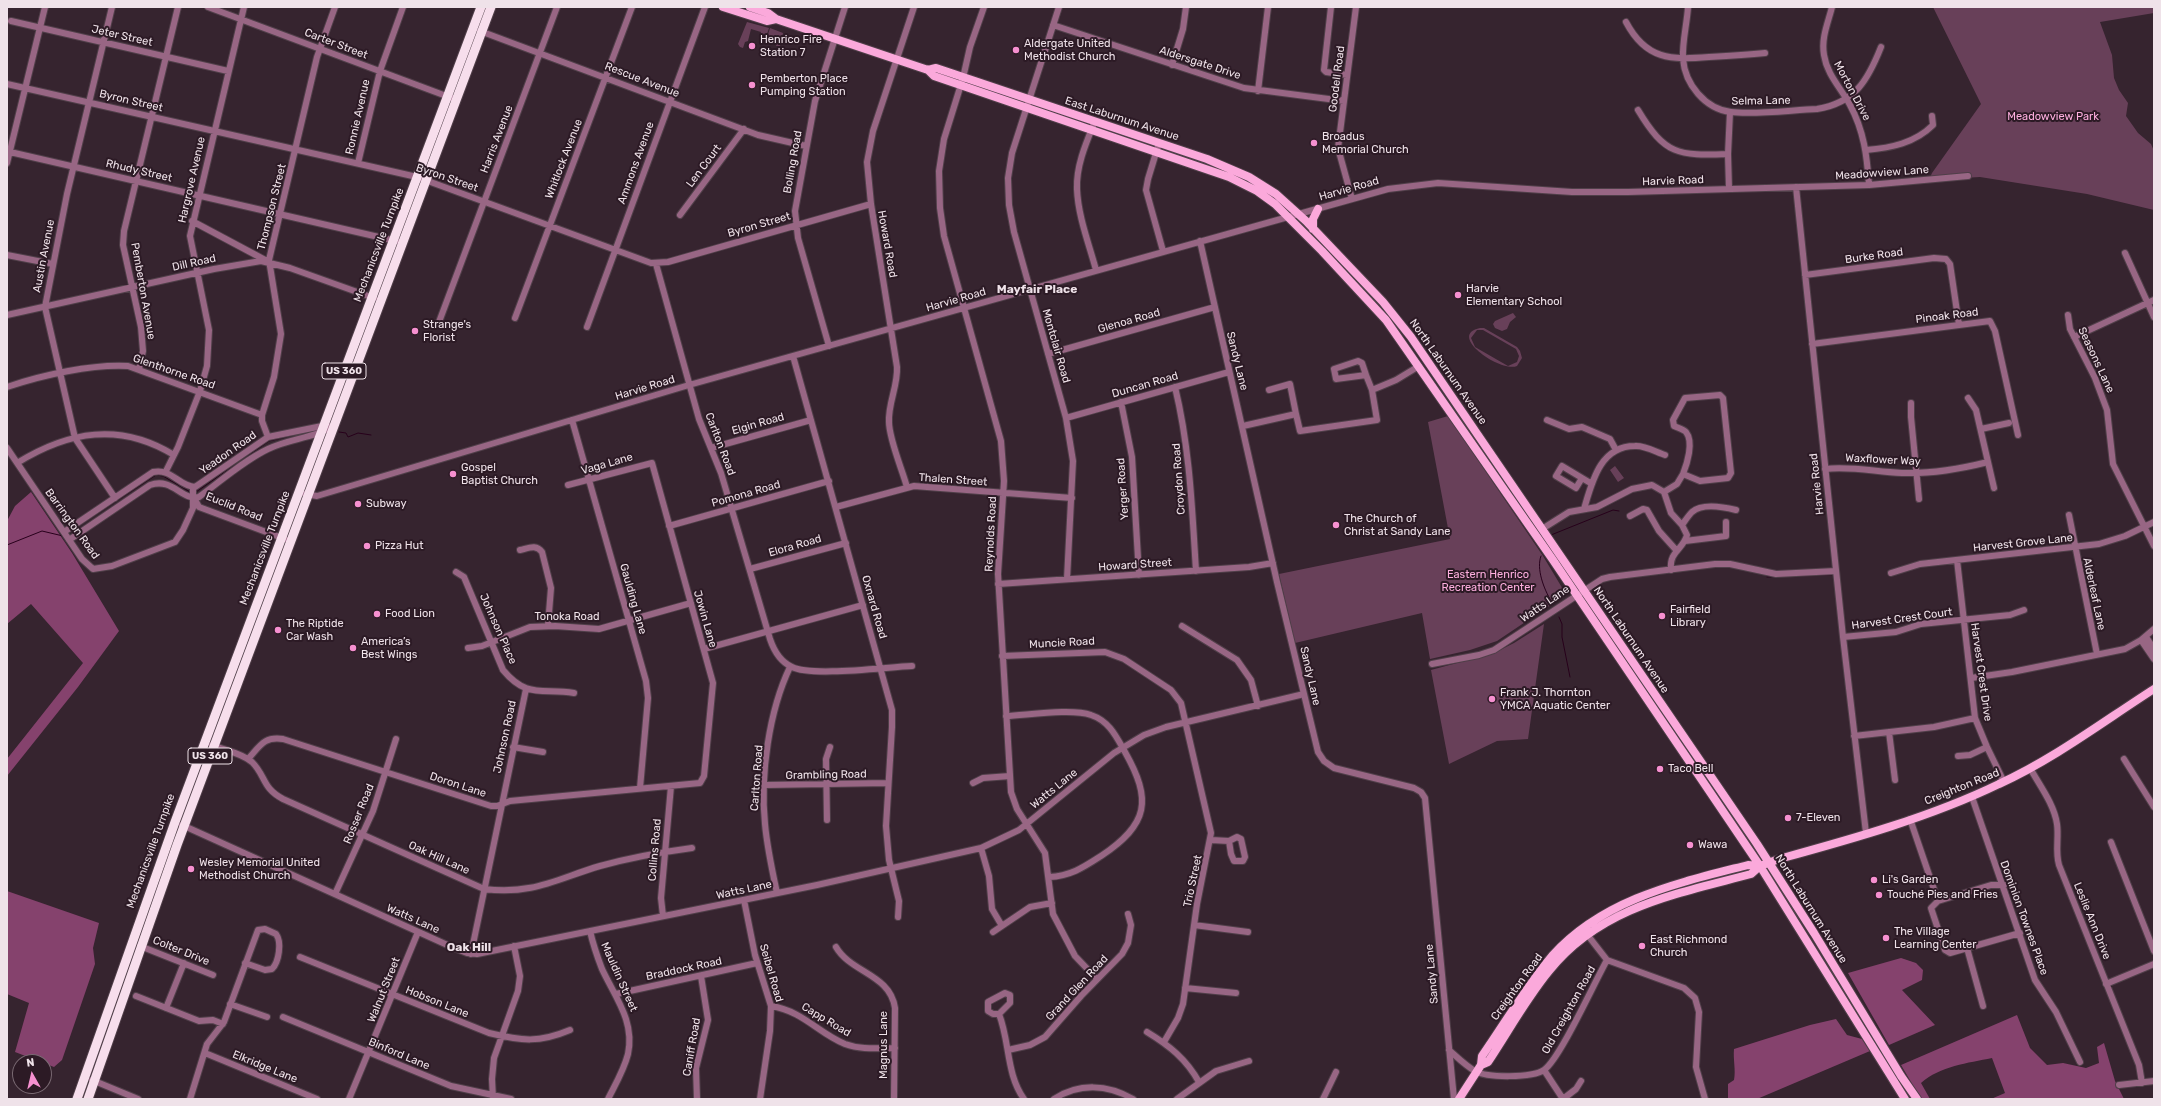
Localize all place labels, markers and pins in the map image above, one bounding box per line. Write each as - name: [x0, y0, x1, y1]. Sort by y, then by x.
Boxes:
- place label: Henrico Fire Station 7: [760, 33, 822, 59]
- place label: Aldergate United Methodist Church: [1024, 37, 1115, 63]
- marker: Henrico Fire Station 7: [747, 41, 757, 51]
- marker: Aldergate United Methodist Church: [1011, 45, 1021, 55]
- place label: Pemberton Place Pumping Station: [760, 72, 848, 98]
- marker: Pemberton Place Pumping Station: [747, 80, 757, 90]
- place label: Broadus Memorial Church: [1322, 130, 1409, 156]
- marker: Broadus Memorial Church: [1309, 138, 1319, 148]
- place label: Harvie Elementary School: [1466, 282, 1562, 308]
- marker: Harvie Elementary School: [1453, 290, 1463, 300]
- place label: Strange's Florist: [423, 318, 471, 344]
- marker: Strange's Florist: [410, 326, 420, 336]
- place label: Gospel Baptist Church: [461, 461, 538, 487]
- marker: Gospel Baptist Church: [448, 469, 458, 479]
- place label: Subway: [366, 497, 407, 511]
- marker: Subway: [353, 499, 363, 509]
- place label: The Church of Christ at Sandy Lane: [1344, 512, 1450, 538]
- marker: The Church of Christ at Sandy Lane: [1331, 520, 1341, 530]
- place label: Pizza Hut: [375, 539, 423, 553]
- marker: Pizza Hut: [362, 541, 372, 551]
- place label: Fairfield Library: [1670, 603, 1710, 629]
- place label: Food Lion: [385, 607, 435, 621]
- marker: Food Lion: [372, 609, 382, 619]
- marker: Fairfield Library: [1657, 611, 1667, 621]
- place label: The Riptide Car Wash: [286, 617, 344, 643]
- marker: The Riptide Car Wash: [273, 625, 283, 635]
- place label: America’s Best Wings: [361, 635, 417, 661]
- marker: America’s Best Wings: [348, 643, 358, 653]
- place label: Frank J. Thornton YMCA Aquatic Center: [1500, 686, 1610, 712]
- marker: Frank J. Thornton YMCA Aquatic Center: [1487, 694, 1497, 704]
- place label: Taco Bell: [1668, 762, 1713, 776]
- marker: Taco Bell: [1655, 764, 1665, 774]
- place label: 7-Eleven: [1796, 811, 1841, 825]
- marker: 7-Eleven: [1783, 813, 1793, 823]
- place label: Wawa: [1698, 838, 1727, 852]
- marker: Wawa: [1685, 840, 1695, 850]
- place label: Wesley Memorial United Methodist Church: [199, 856, 320, 882]
- marker: Wesley Memorial United Methodist Church: [186, 864, 196, 874]
- place label: Li's Garden: [1882, 873, 1938, 887]
- marker: Li's Garden: [1869, 875, 1879, 885]
- place label: Touché Pies and Fries: [1887, 888, 1998, 902]
- marker: Touché Pies and Fries: [1874, 890, 1884, 900]
- place label: The Village Learning Center: [1894, 925, 1976, 951]
- place label: East Richmond Church: [1650, 933, 1727, 959]
- marker: The Village Learning Center: [1881, 933, 1891, 943]
- marker: East Richmond Church: [1637, 941, 1647, 951]

